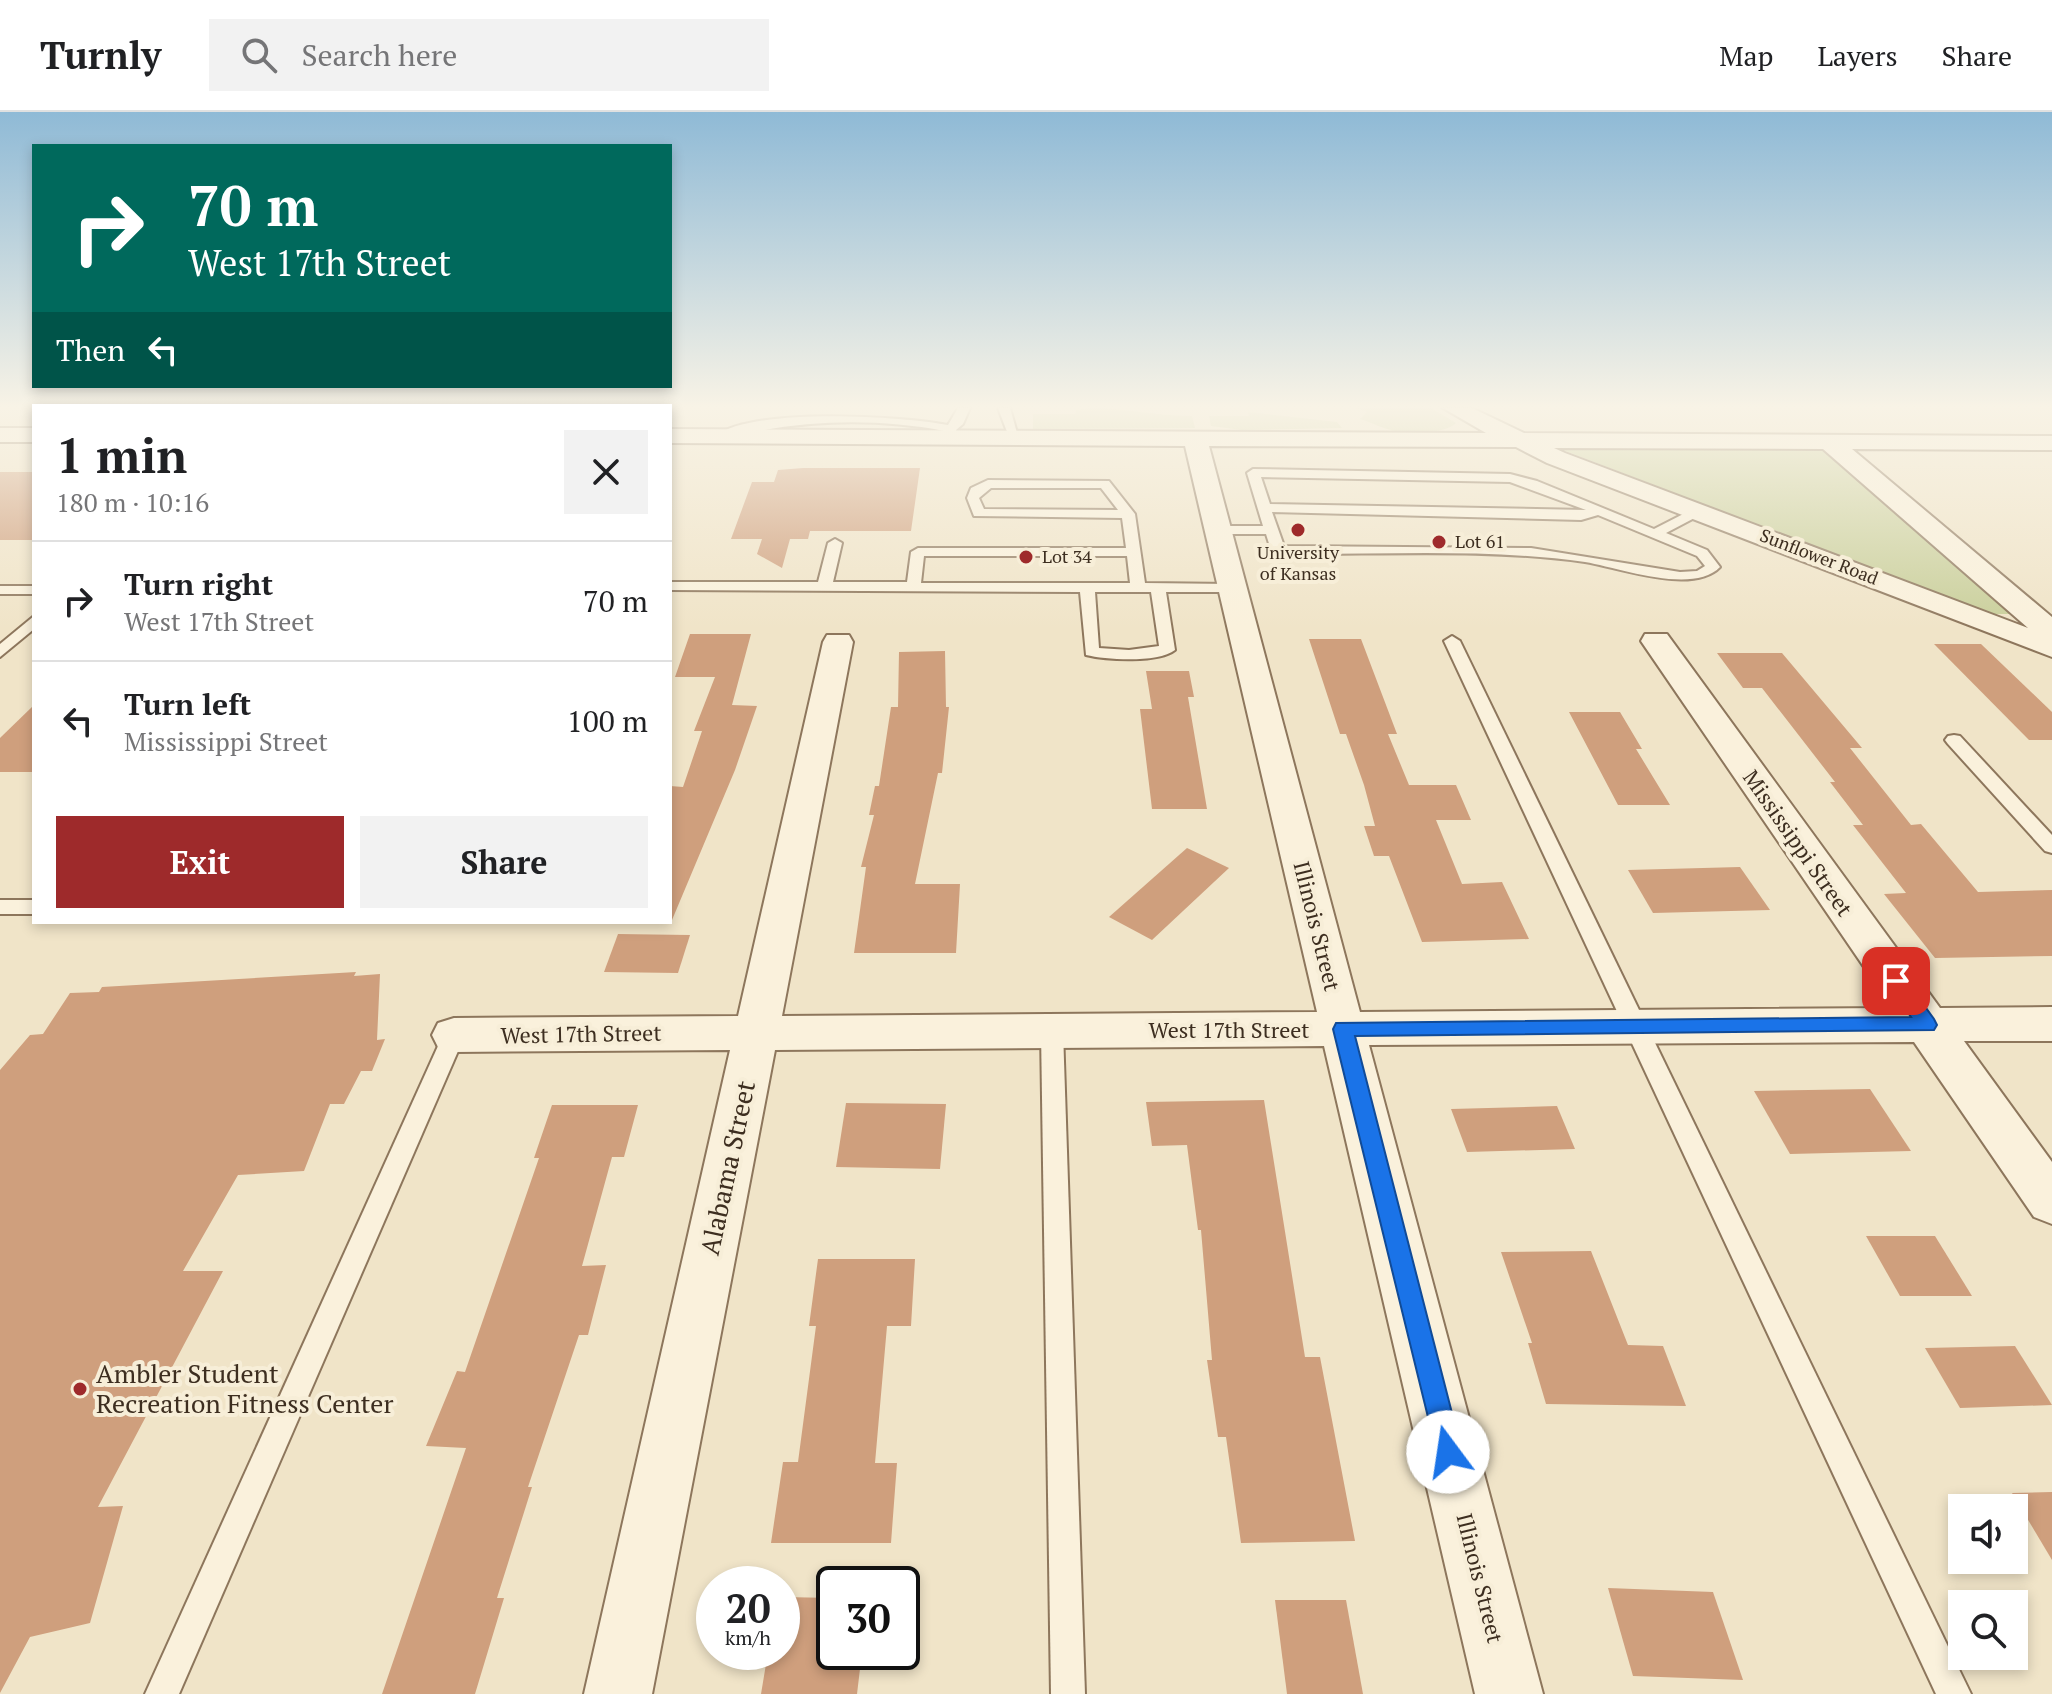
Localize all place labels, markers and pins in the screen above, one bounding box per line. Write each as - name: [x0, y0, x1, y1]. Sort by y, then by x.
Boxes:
- marker: University of Kansas: [1289, 521, 1307, 539]
- place label: Lot 61: [1455, 529, 1505, 553]
- marker: Lot 61: [1430, 533, 1448, 551]
- place label: University of Kansas: [1257, 540, 1340, 585]
- place label: Lot 34: [1042, 544, 1092, 568]
- marker: Lot 34: [1017, 548, 1035, 566]
- pin: [1862, 947, 1930, 1015]
- place label: Ambler Student Recreation Fitness Center: [96, 1356, 393, 1420]
- marker: Ambler Student Recreation Fitness Center: [71, 1380, 89, 1398]

